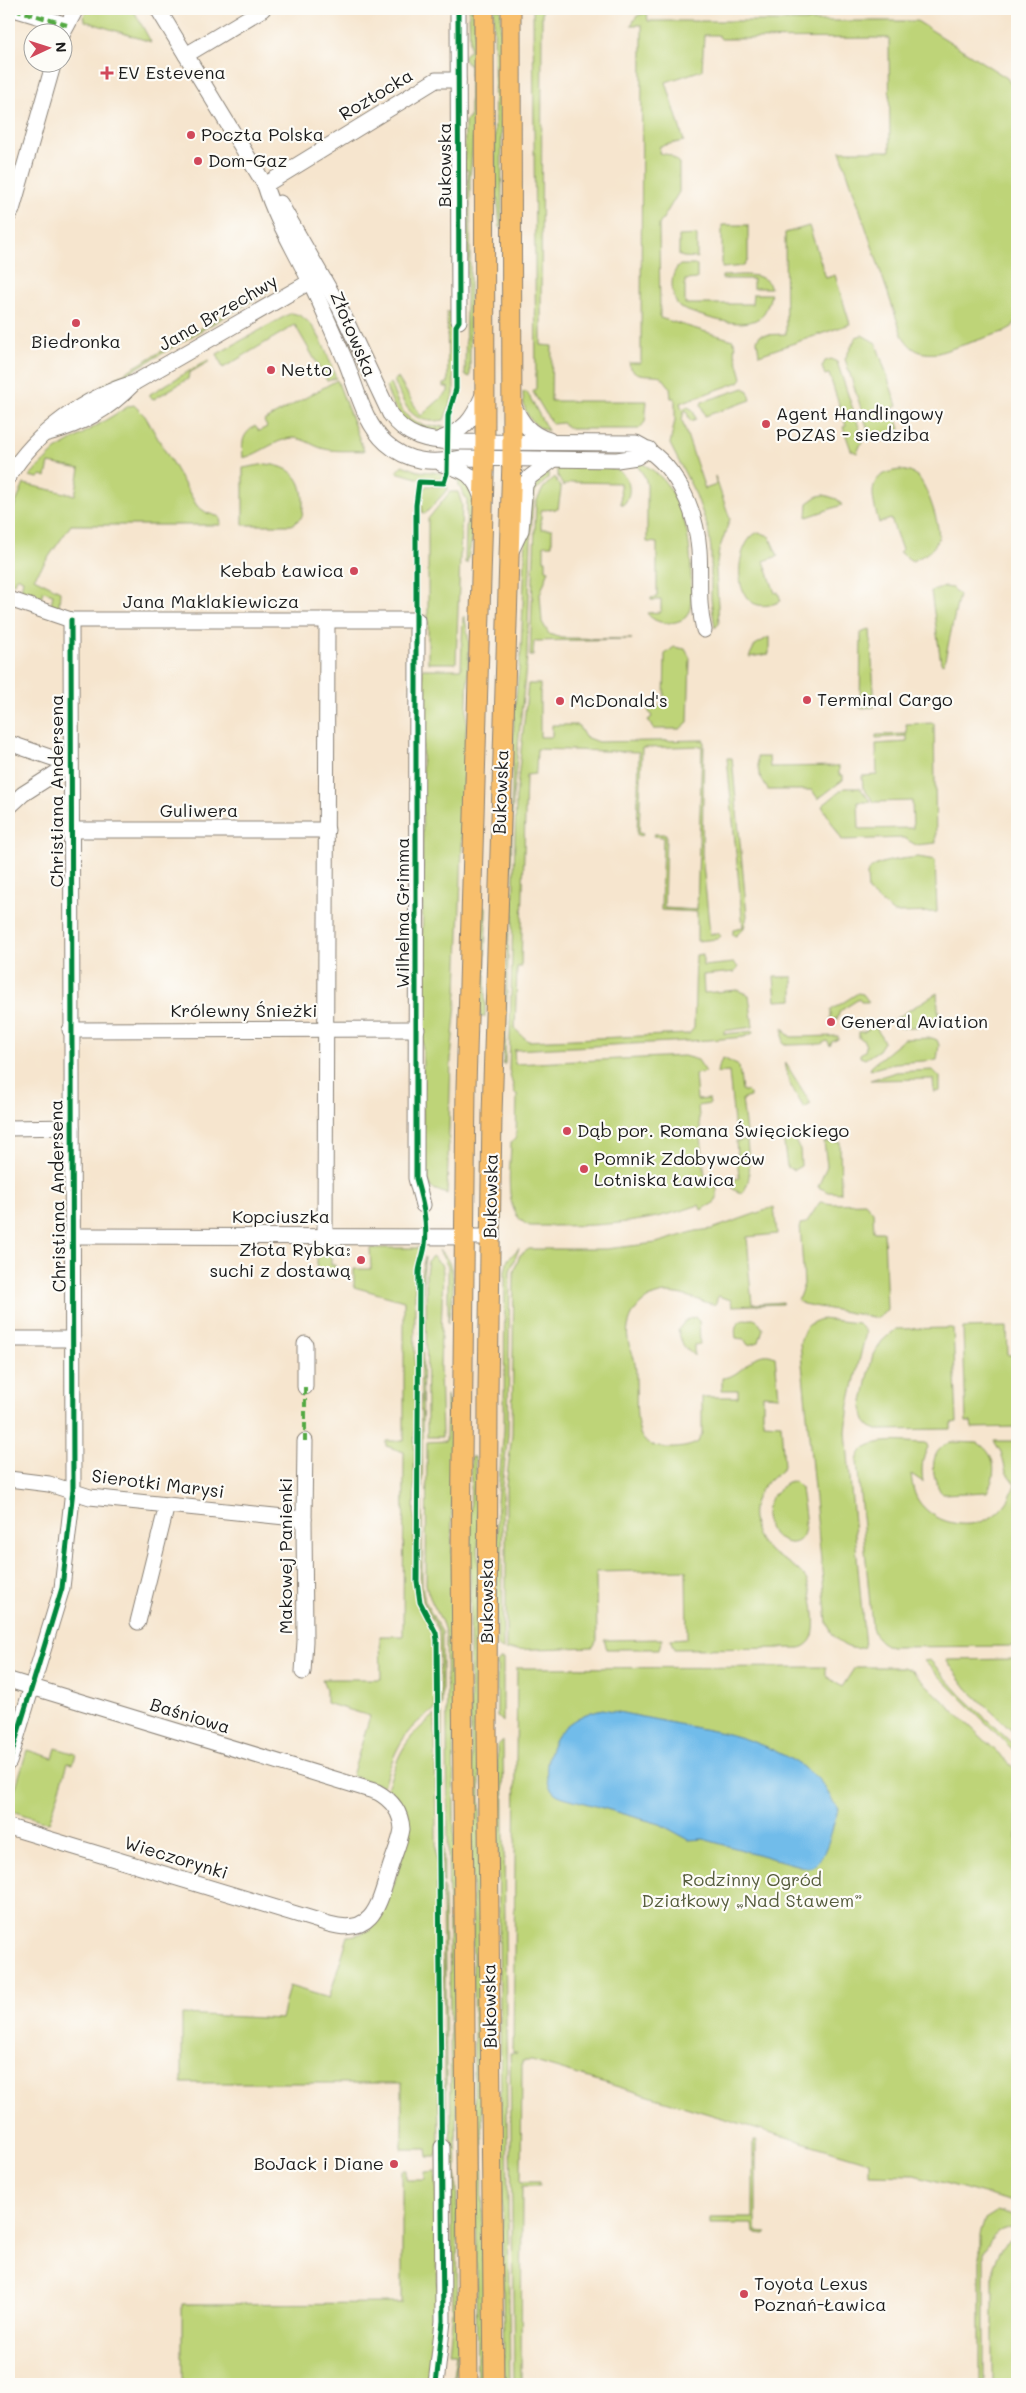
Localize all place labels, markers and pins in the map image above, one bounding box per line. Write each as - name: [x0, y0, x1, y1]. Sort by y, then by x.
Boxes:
- place label: EV Estevena: [118, 60, 226, 84]
- marker: EV Estevena: [100, 66, 114, 80]
- place label: Poczta Polska: [201, 122, 324, 146]
- marker: Poczta Polska: [185, 129, 197, 141]
- place label: Dom-Gaz: [208, 148, 288, 172]
- marker: Dom-Gaz: [192, 155, 204, 167]
- marker: Biedronka: [70, 317, 82, 329]
- place label: Biedronka: [31, 329, 121, 353]
- place label: Netto: [281, 357, 332, 381]
- marker: Netto: [265, 364, 277, 376]
- place label: Agent Handlingowy POZAS - siedziba: [776, 401, 944, 446]
- marker: Agent Handlingowy POZAS - siedziba: [760, 418, 772, 430]
- place label: Kebab Ławica: [220, 558, 344, 582]
- marker: Kebab Ławica: [348, 565, 360, 577]
- place label: Terminal Cargo: [817, 687, 953, 711]
- place label: McDonald's: [570, 688, 668, 712]
- marker: Terminal Cargo: [801, 694, 813, 706]
- marker: McDonald's: [554, 695, 566, 707]
- place label: General Aviation: [841, 1009, 988, 1033]
- marker: General Aviation: [825, 1016, 837, 1028]
- place label: Dąb por. Romana Święcickiego: [577, 1118, 850, 1142]
- marker: Dąb por. Romana Święcickiego: [561, 1125, 573, 1137]
- place label: Pomnik Zdobywców Lotniska Ławica: [594, 1146, 765, 1191]
- marker: Pomnik Zdobywców Lotniska Ławica: [578, 1163, 590, 1175]
- place label: Złota Rybka: suchi z dostawą: [209, 1237, 351, 1282]
- marker: Złota Rybka: suchi z dostawą: [355, 1254, 367, 1266]
- place label: BoJack i Diane: [254, 2151, 384, 2175]
- marker: BoJack i Diane: [388, 2158, 400, 2170]
- place label: Toyota Lexus Poznań-Ławica: [754, 2271, 886, 2316]
- marker: Toyota Lexus Poznań-Ławica: [738, 2288, 750, 2300]

